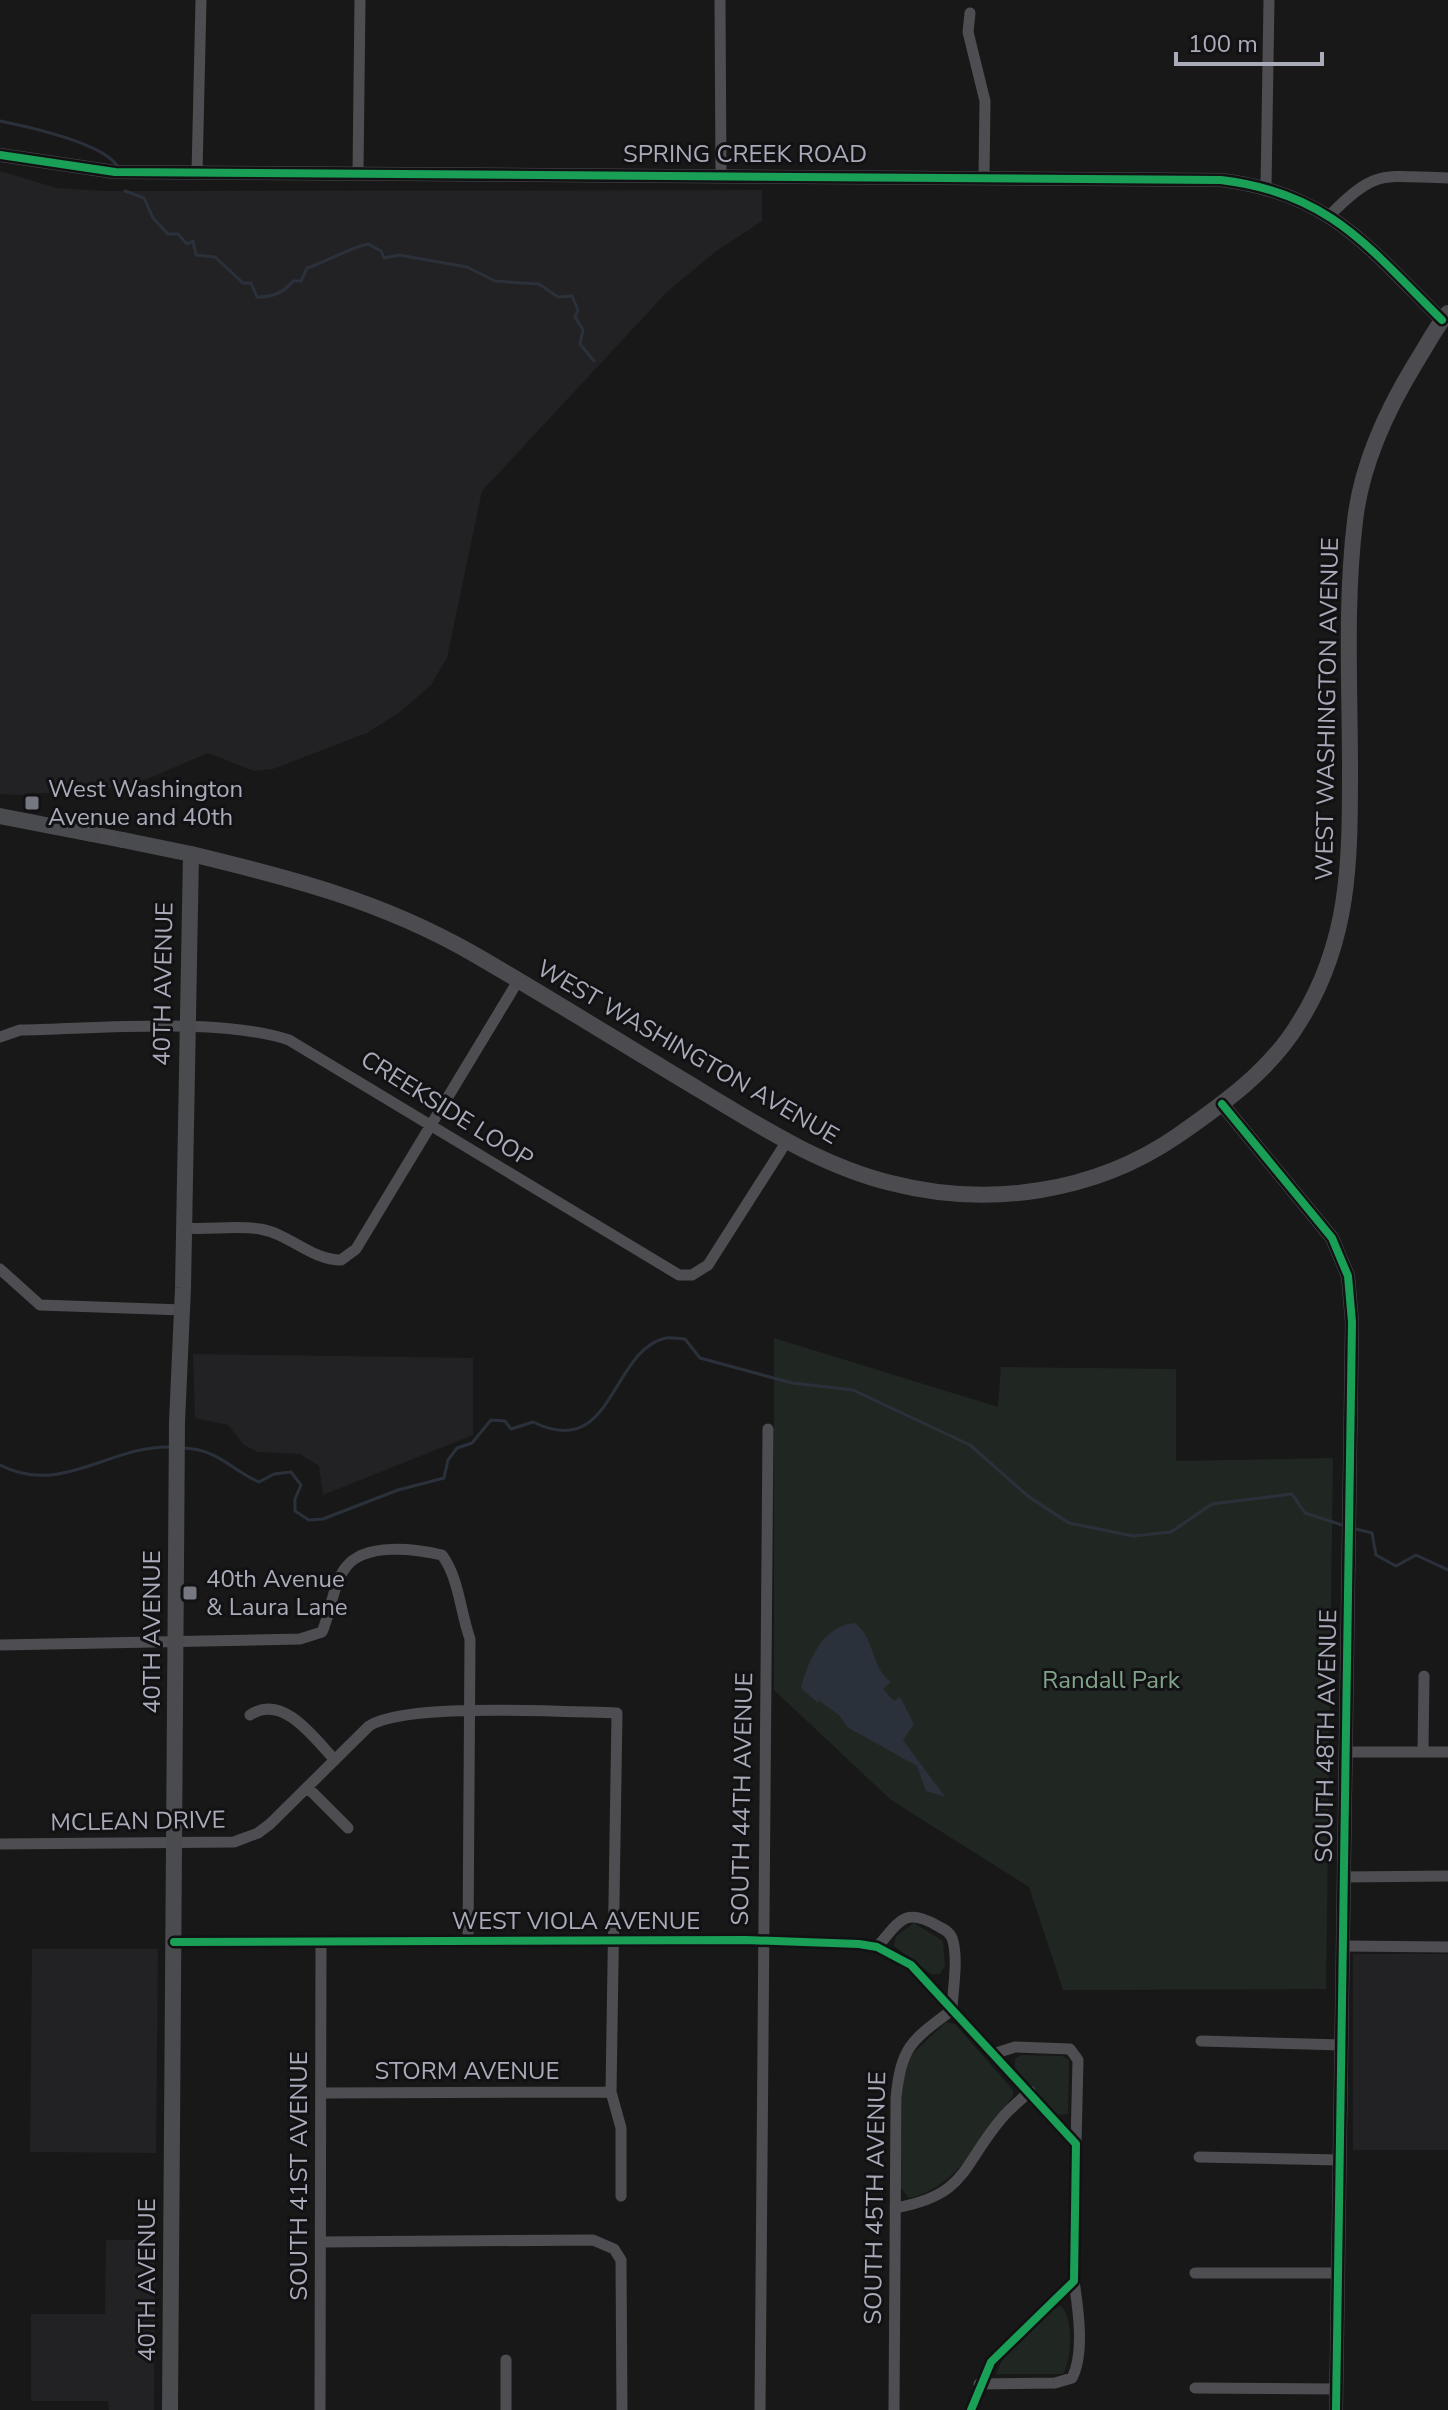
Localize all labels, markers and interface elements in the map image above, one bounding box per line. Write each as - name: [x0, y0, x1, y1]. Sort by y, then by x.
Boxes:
- scale bar: [1176, 16, 1322, 66]
- text: 100 m: [1188, 28, 1258, 60]
- street label: SPRING CREEK ROAD: [623, 138, 867, 170]
- street label: WEST WASHINGTON AVENUE: [1308, 537, 1346, 881]
- place label: West Washington Avenue and 40th: [48, 773, 243, 833]
- marker: West Washington Avenue and 40th: [23, 794, 41, 812]
- street label: 40TH AVENUE: [146, 902, 180, 1066]
- street label: WEST WASHINGTON AVENUE: [531, 952, 845, 1152]
- street label: CREEKSIDE LOOP: [355, 1043, 539, 1175]
- street label: 40TH AVENUE: [136, 1550, 168, 1714]
- place label: 40th Avenue & Laura Lane: [206, 1563, 348, 1623]
- marker: 40th Avenue & Laura Lane: [181, 1584, 199, 1602]
- street label: SOUTH 48TH AVENUE: [1308, 1609, 1344, 1863]
- park label: Randall Park: [1042, 1664, 1181, 1696]
- street label: SOUTH 44TH AVENUE: [724, 1672, 760, 1926]
- street label: MCLEAN DRIVE: [50, 1803, 226, 1839]
- street label: WEST VIOLA AVENUE: [452, 1905, 700, 1937]
- street label: SOUTH 41ST AVENUE: [283, 2051, 315, 2301]
- street label: STORM AVENUE: [375, 2055, 559, 2087]
- street label: SOUTH 45TH AVENUE: [857, 2071, 893, 2325]
- street label: 40TH AVENUE: [131, 2198, 163, 2362]

